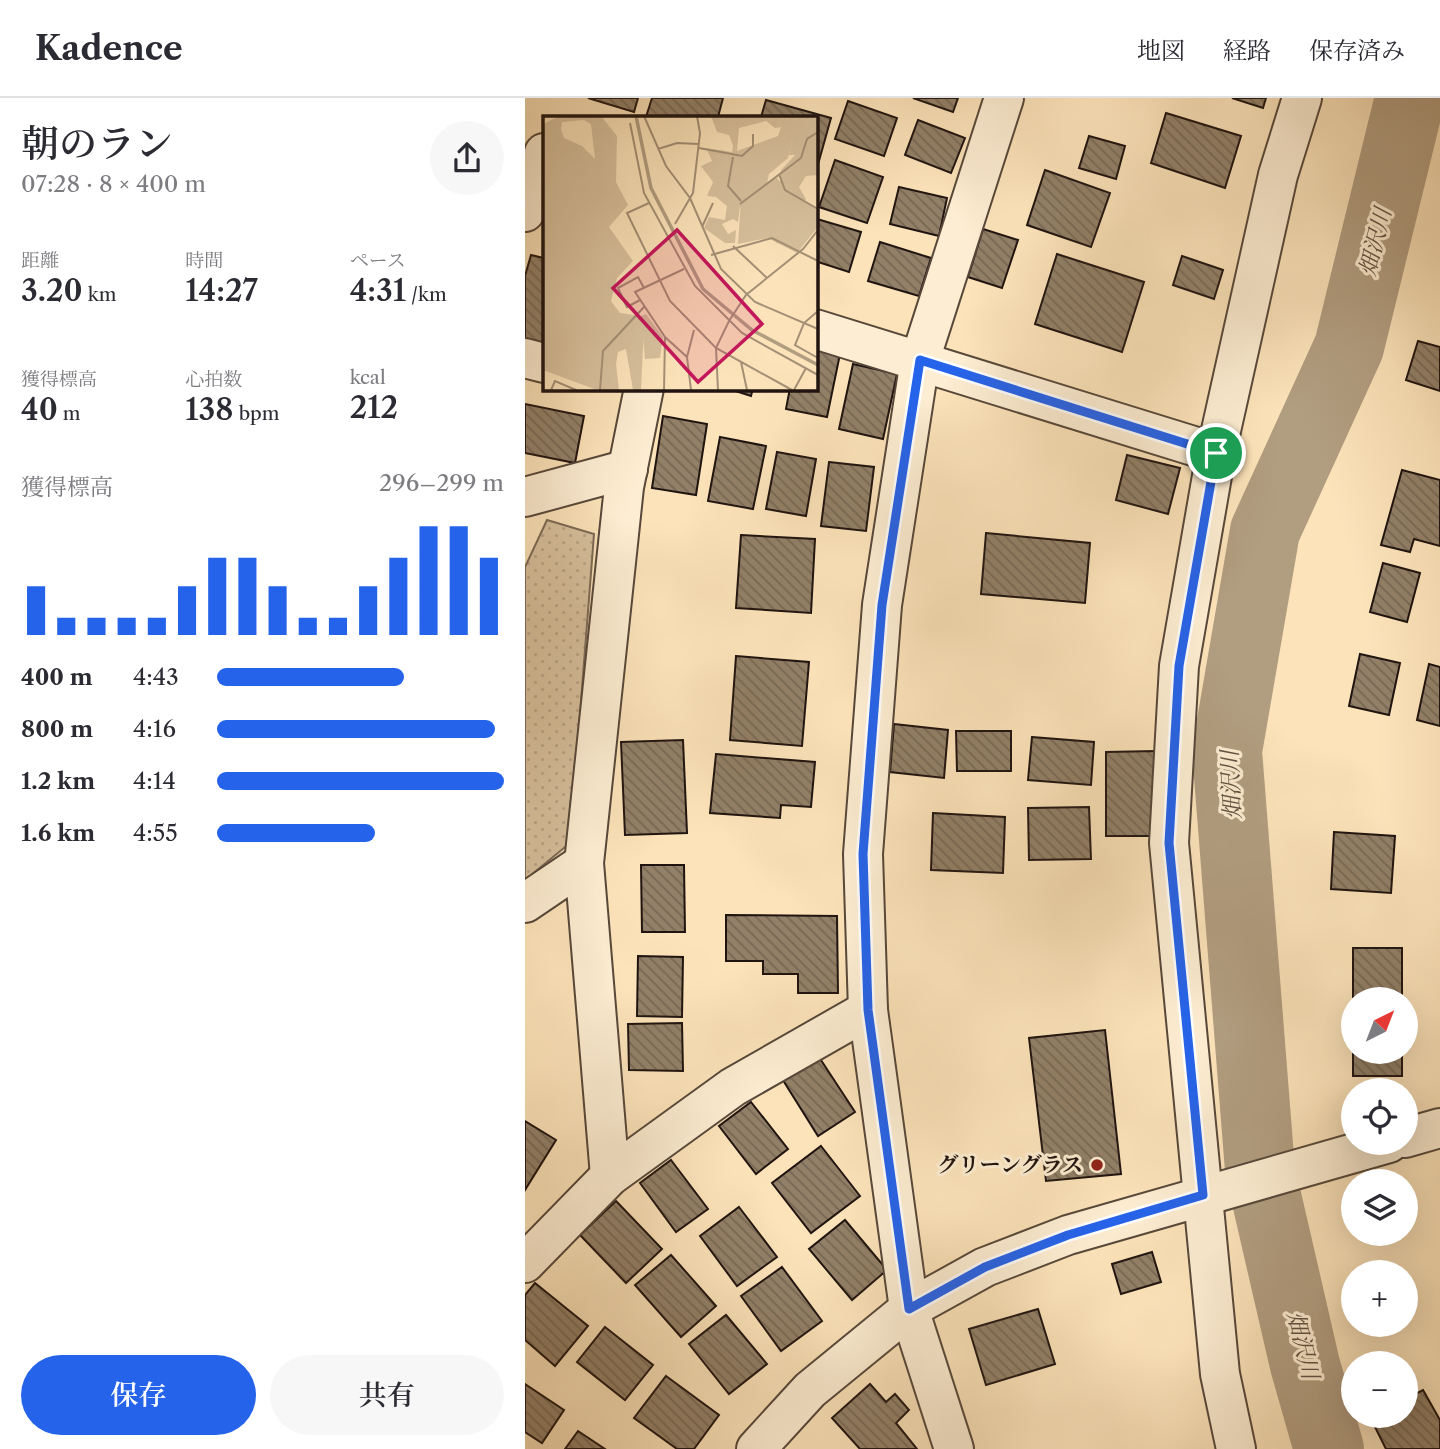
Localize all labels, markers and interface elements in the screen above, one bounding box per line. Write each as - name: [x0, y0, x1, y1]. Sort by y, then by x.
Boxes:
- text: Kadence: [35, 28, 183, 69]
- text: 地図: [1137, 36, 1185, 65]
- text: 経路: [1223, 36, 1271, 65]
- text: 保存済み: [1309, 36, 1405, 65]
- inset map: [543, 116, 817, 390]
- text: 朝のラン: [21, 120, 173, 167]
- button: share: [430, 121, 504, 195]
- text: 07:28 · 8 × 400 m: [21, 170, 206, 198]
- water label: 畑沢川: [1353, 202, 1398, 279]
- text: 距離: [21, 249, 59, 272]
- text: 時間: [185, 249, 223, 272]
- text: ペース: [350, 249, 406, 272]
- text: 3.20: [21, 272, 83, 309]
- text: 14:27: [185, 272, 258, 309]
- text: 4:31: [350, 272, 406, 309]
- text: km: [83, 283, 116, 306]
- text: /km: [406, 283, 447, 306]
- text: kcal: [350, 366, 386, 389]
- text: 獲得標高: [21, 368, 97, 391]
- text: 心拍数: [185, 368, 242, 391]
- text: 212: [350, 389, 398, 426]
- text: 40: [21, 391, 58, 428]
- text: 138: [185, 391, 234, 428]
- text: m: [58, 402, 80, 425]
- text: bpm: [234, 402, 280, 425]
- pin: [1186, 423, 1246, 483]
- icon: arrive: [1197, 434, 1235, 472]
- text: 296–299 m: [379, 469, 504, 497]
- text: 獲得標高: [21, 473, 113, 501]
- text: 400 m: [21, 663, 93, 691]
- text: 4:43: [133, 663, 179, 691]
- text: 800 m: [21, 715, 93, 743]
- text: 4:16: [133, 715, 176, 743]
- water label: 畑沢川: [1215, 747, 1247, 820]
- text: 1.2 km: [21, 767, 95, 795]
- text: 4:14: [133, 767, 176, 795]
- text: 1.6 km: [21, 819, 95, 847]
- text: 4:55: [133, 819, 178, 847]
- north arrow: [1341, 987, 1417, 1064]
- map controls: [1341, 987, 1418, 1428]
- button: locate: [1341, 1078, 1418, 1155]
- place label: グリーングラス: [937, 1152, 1083, 1177]
- marker: グリーングラス: [1089, 1157, 1105, 1173]
- button: layers: [1341, 1169, 1418, 1246]
- button: +: [1341, 1260, 1418, 1337]
- water label: 畑沢川: [1281, 1308, 1326, 1385]
- button: −: [1341, 1351, 1418, 1428]
- button: 保存: [21, 1355, 256, 1435]
- button: 共有: [270, 1355, 504, 1435]

